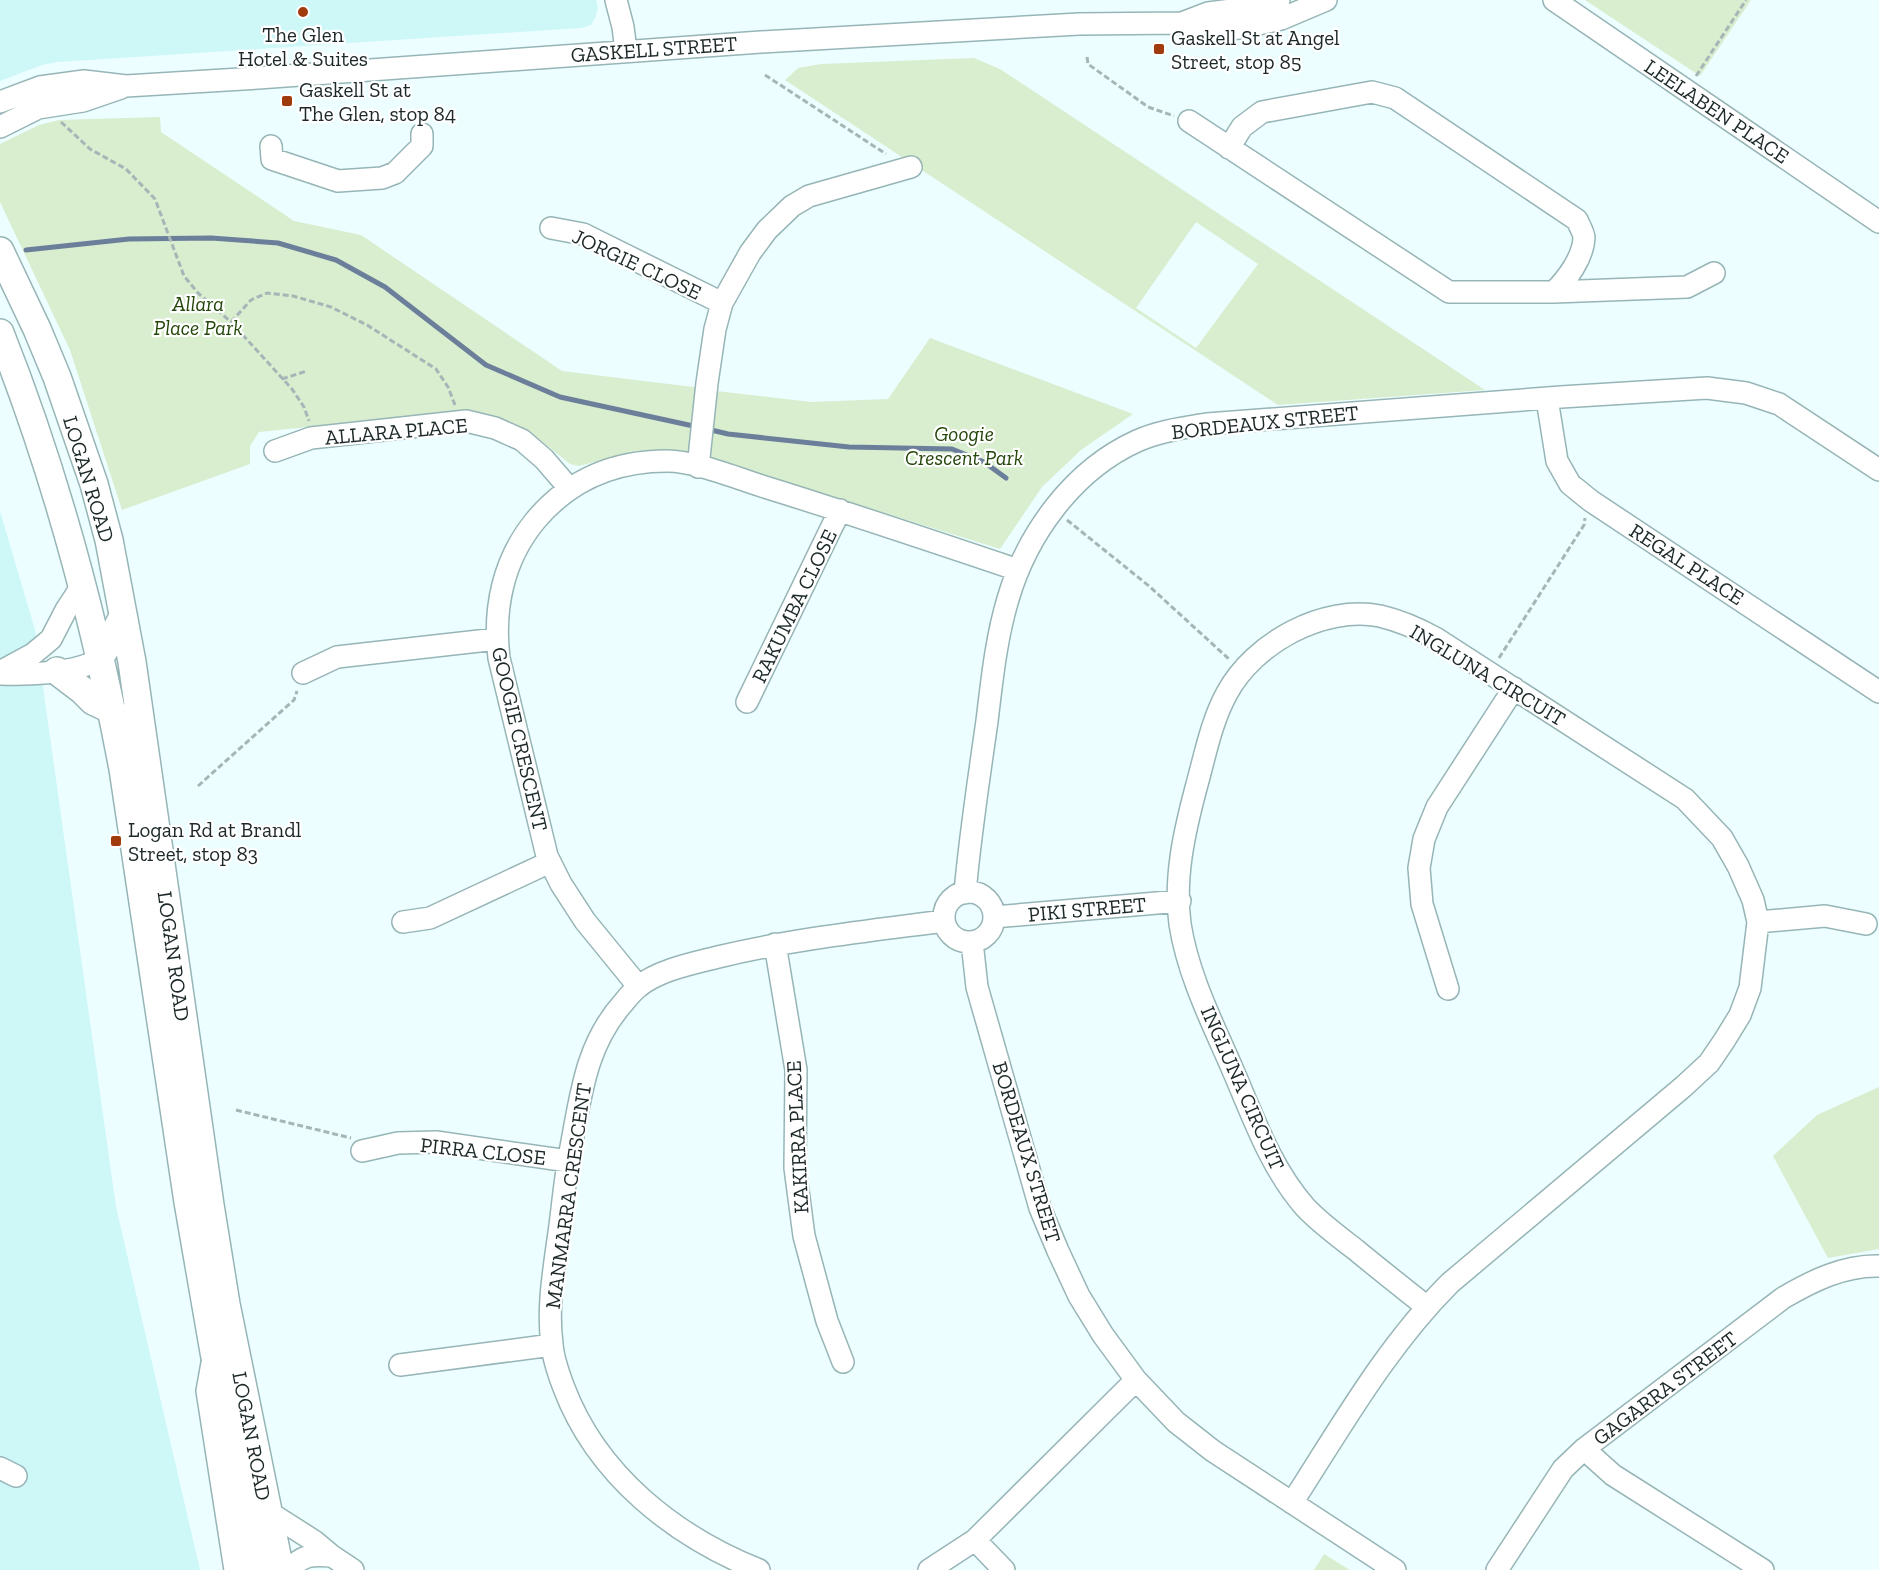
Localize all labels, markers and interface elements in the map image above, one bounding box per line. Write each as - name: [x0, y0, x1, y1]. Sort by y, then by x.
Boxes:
- marker: The Glen Hotel & Suites: [296, 5, 310, 19]
- place label: The Glen Hotel & Suites: [238, 22, 368, 71]
- place label: Gaskell St at Angel Street, stop 85: [1171, 25, 1340, 74]
- street label: GASKELL STREET: [570, 31, 738, 67]
- marker: Gaskell St at Angel Street, stop 85: [1152, 42, 1166, 56]
- street label: LEELABEN PLACE: [1640, 53, 1794, 169]
- place label: Gaskell St at The Glen, stop 84: [299, 77, 456, 126]
- marker: Gaskell St at The Glen, stop 84: [280, 94, 294, 108]
- street label: JORGIE CLOSE: [569, 223, 705, 305]
- park label: Allara Place Park: [153, 291, 243, 340]
- street label: BORDEAUX STREET: [1170, 400, 1360, 444]
- street label: ALLARA PLACE: [324, 412, 468, 450]
- street label: LOGAN ROAD: [58, 413, 120, 545]
- park label: Googie Crescent Park: [905, 421, 1023, 470]
- street label: REGAL PLACE: [1625, 518, 1749, 610]
- street label: RAKUMBA CLOSE: [746, 525, 842, 687]
- street label: INGLUNA CIRCUIT: [1406, 619, 1570, 731]
- street label: GOOGIE CRESCENT: [487, 645, 553, 833]
- place label: Logan Rd at Brandl Street, stop 83: [128, 817, 302, 866]
- marker: Logan Rd at Brandl Street, stop 83: [109, 834, 123, 848]
- street label: LOGAN ROAD: [153, 889, 195, 1023]
- street label: PIKI STREET: [1027, 891, 1147, 927]
- street label: INGLUNA CIRCUIT: [1196, 1002, 1290, 1174]
- street label: BORDEAUX STREET: [988, 1058, 1066, 1246]
- street label: KAKIRRA PLACE: [781, 1060, 813, 1214]
- street label: MANMARRA CRESCENT: [540, 1081, 596, 1311]
- street label: PIRRA CLOSE: [419, 1132, 547, 1170]
- street label: GAGARRA STREET: [1588, 1326, 1742, 1450]
- street label: LOGAN ROAD: [227, 1369, 277, 1503]

